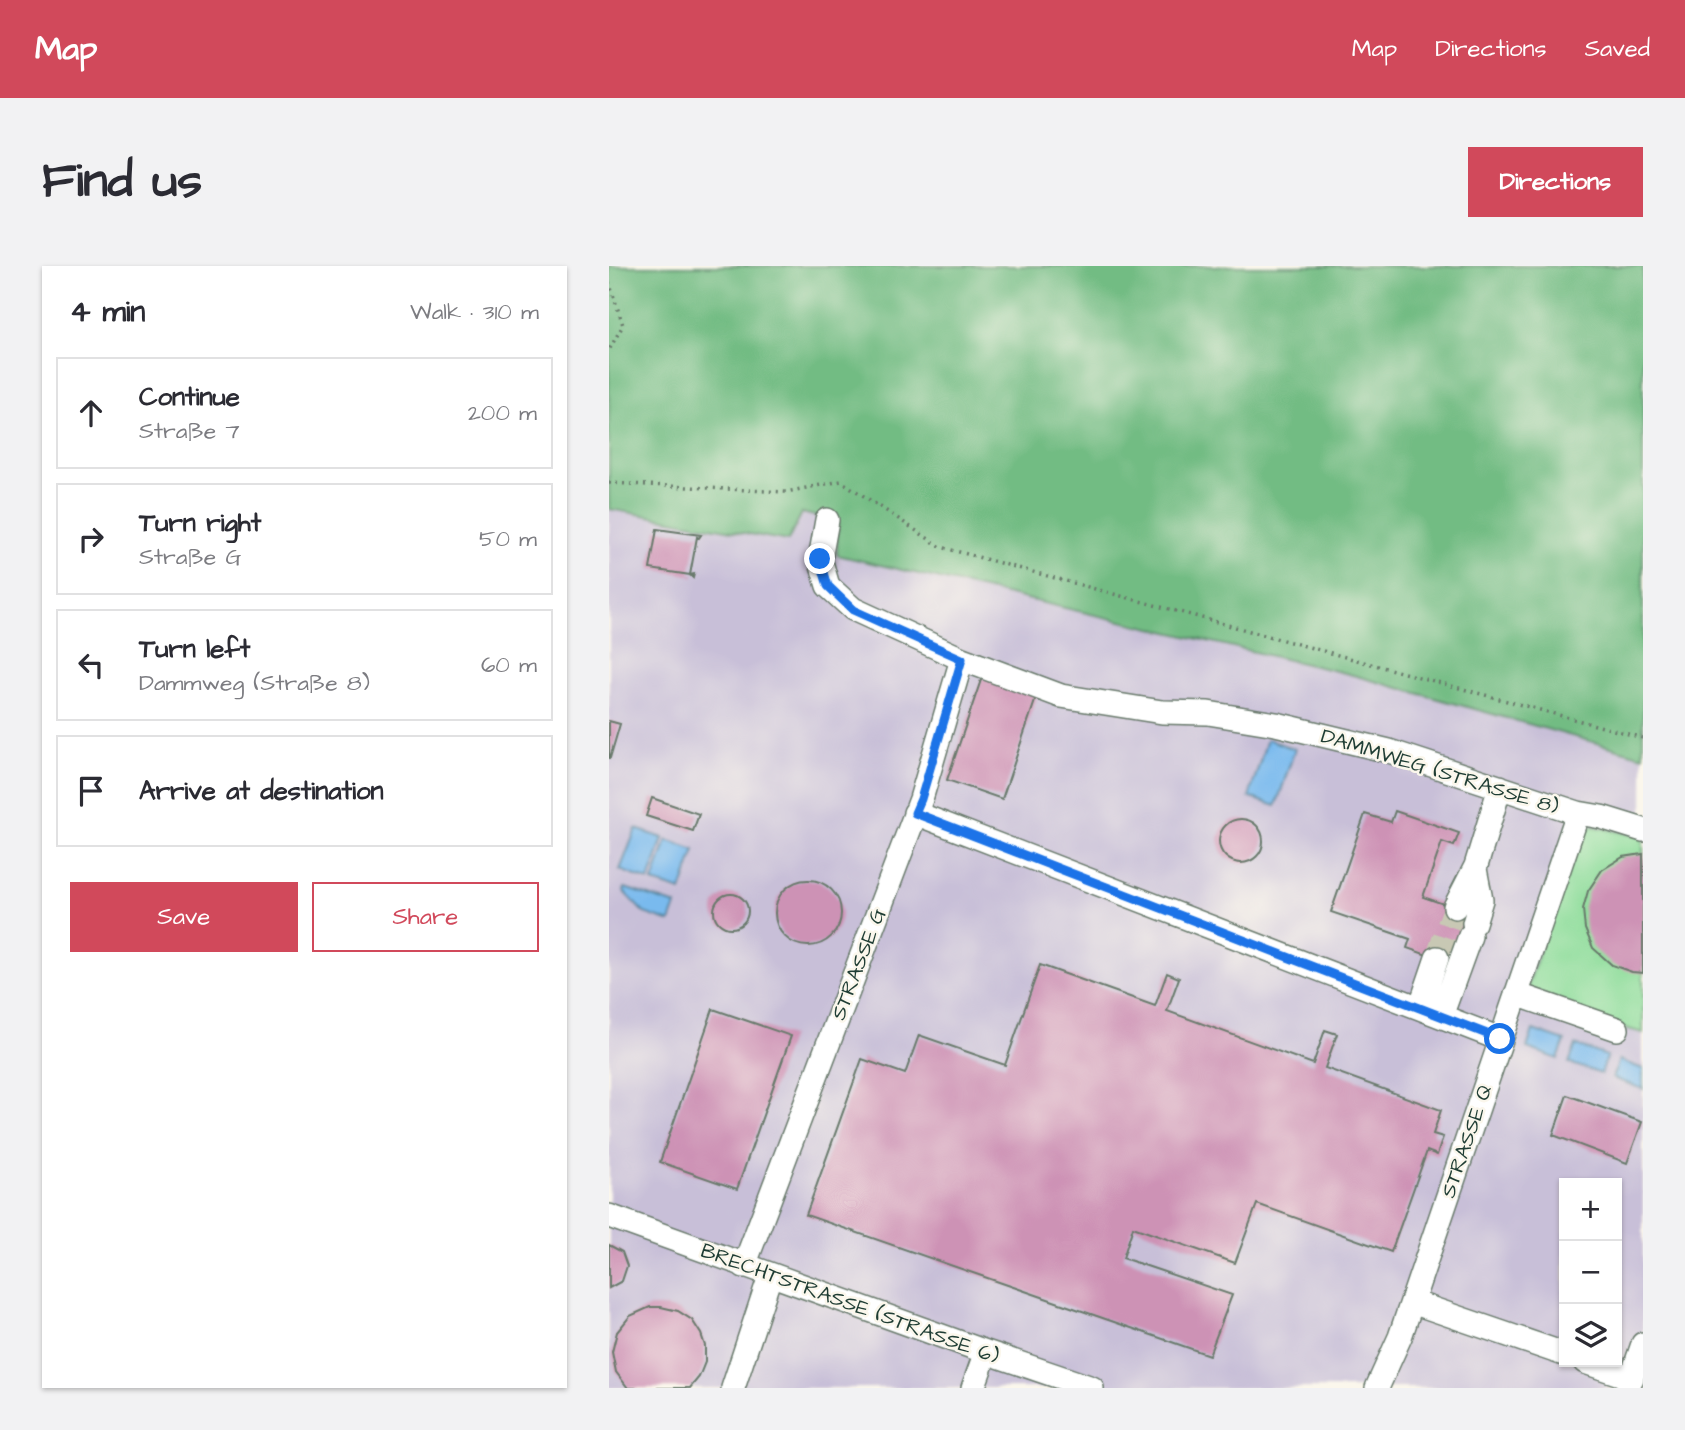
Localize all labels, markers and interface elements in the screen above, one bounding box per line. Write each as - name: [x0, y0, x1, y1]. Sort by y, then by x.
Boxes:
- text: Map: [35, 26, 97, 72]
- text: Map: [1352, 32, 1397, 66]
- text: Directions: [1435, 32, 1547, 66]
- text: Saved: [1585, 32, 1650, 66]
- button: Directions: [1468, 147, 1643, 217]
- text: Find us: [42, 148, 202, 216]
- text: 4 min: [70, 291, 145, 333]
- text: Walk · 310 m: [410, 296, 539, 328]
- text: Continue: [139, 379, 240, 415]
- icon: ahead: [72, 394, 110, 432]
- text: 200 m: [468, 397, 537, 429]
- text: Straße 7: [139, 415, 240, 447]
- text: Turn right: [139, 505, 261, 541]
- icon: right: [72, 520, 110, 558]
- text: 50 m: [479, 523, 537, 555]
- text: Straße G: [139, 541, 241, 573]
- route end: [804, 543, 835, 574]
- text: Turn left: [139, 631, 250, 667]
- icon: left: [72, 646, 110, 684]
- text: 60 m: [481, 649, 537, 681]
- text: Dammweg (Straße 8): [139, 667, 370, 699]
- street label: DAMMWEG (STRASSE 8): [1317, 721, 1562, 821]
- icon: arrive: [72, 772, 110, 810]
- text: Arrive at destination: [139, 773, 384, 809]
- button: Save: [70, 882, 298, 952]
- button: Share: [312, 882, 539, 952]
- street label: STRASSE G: [824, 904, 893, 1024]
- route start: [1484, 1023, 1515, 1054]
- street label: STRASSE Q: [1434, 1081, 1499, 1202]
- map controls: [1559, 1178, 1622, 1367]
- button: +: [1559, 1178, 1622, 1241]
- street label: BRECHTSTRASSE (STRASSE 6): [697, 1236, 1003, 1371]
- button: −: [1559, 1241, 1622, 1304]
- button: layers: [1559, 1304, 1622, 1367]

